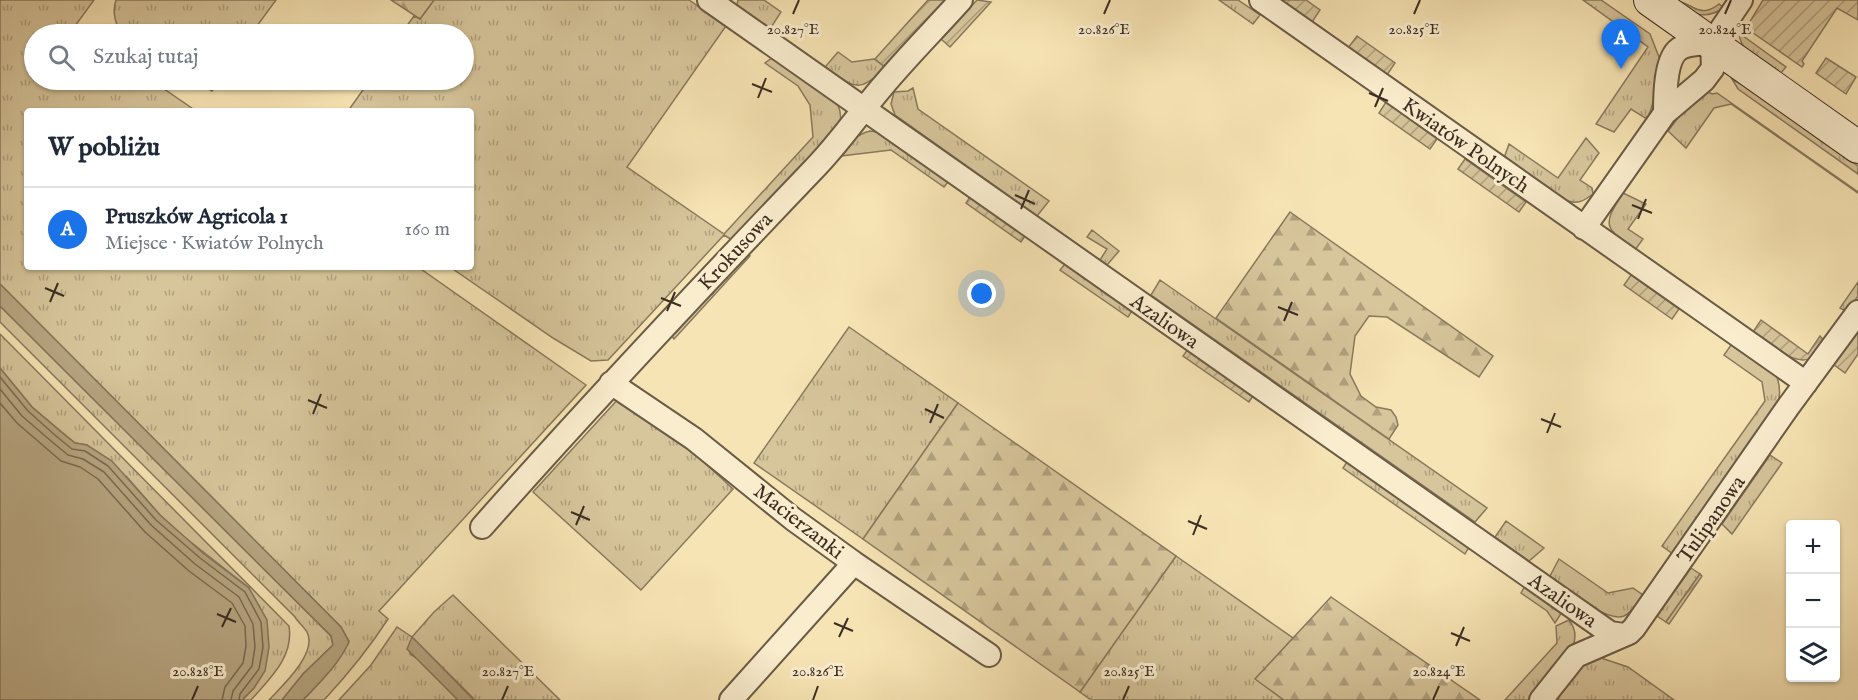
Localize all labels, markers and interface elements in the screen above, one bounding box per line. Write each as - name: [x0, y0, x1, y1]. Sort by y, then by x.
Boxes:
- text: 20.827°E: [767, 20, 819, 39]
- text: 20.826°E: [1078, 20, 1130, 39]
- text: 20.825°E: [1388, 20, 1440, 39]
- pin: A: [1602, 20, 1640, 69]
- text: 20.824°E: [1698, 20, 1752, 39]
- search box: [24, 24, 474, 90]
- icon: search: [45, 41, 78, 74]
- text: Szukaj tutaj: [93, 43, 198, 71]
- street label: Kwiatów Polnych: [1396, 92, 1534, 200]
- text: W pobliżu: [48, 131, 160, 164]
- text: Pruszków Agricola 1: [105, 203, 288, 231]
- street label: Krokusowa: [693, 206, 780, 297]
- text: A: [61, 217, 74, 242]
- text: 160 m: [404, 217, 450, 242]
- text: Miejsce · Kwiatów Polnych: [105, 231, 324, 256]
- your location: [967, 279, 996, 308]
- street label: Azaliowa: [1124, 288, 1205, 356]
- street label: Tulipanowa: [1672, 470, 1753, 569]
- street label: Macierzanki: [747, 478, 849, 566]
- map controls: [1786, 520, 1840, 682]
- button: +: [1786, 520, 1840, 574]
- street label: Azaliowa: [1522, 567, 1603, 635]
- button: −: [1786, 574, 1840, 628]
- button: layers: [1786, 628, 1840, 682]
- text: 20.828°E: [172, 662, 224, 681]
- text: 20.827°E: [482, 662, 534, 681]
- text: 20.826°E: [792, 662, 844, 681]
- text: 20.825°E: [1103, 662, 1155, 681]
- text: 20.824°E: [1412, 662, 1466, 681]

